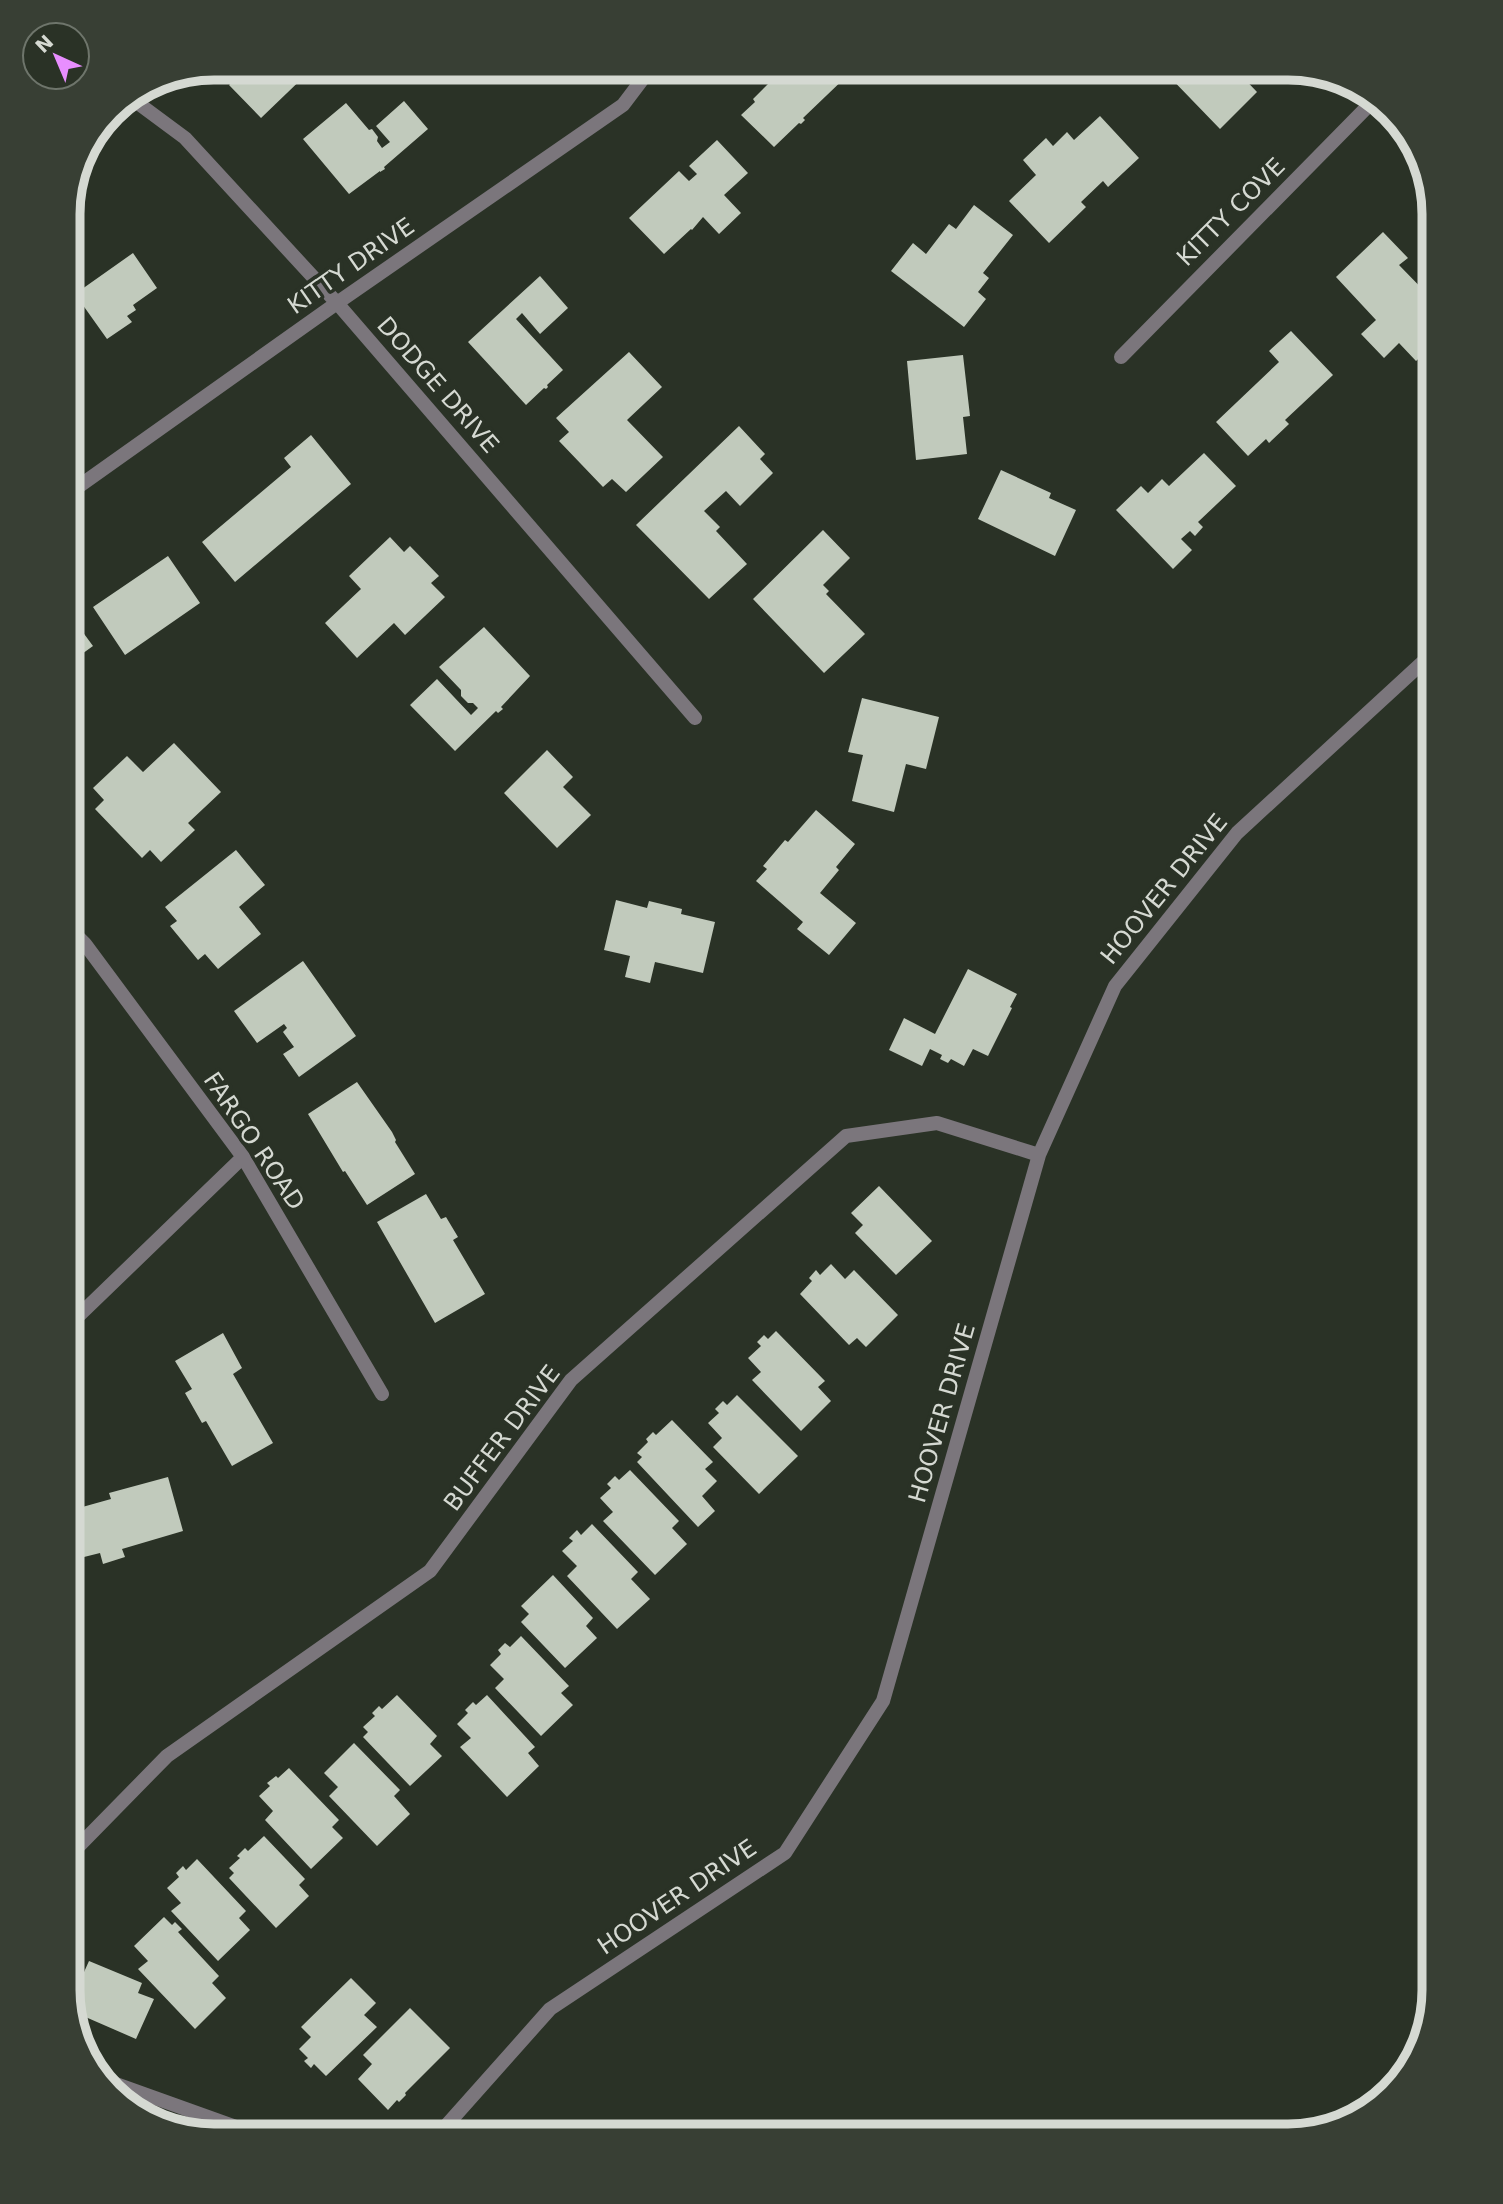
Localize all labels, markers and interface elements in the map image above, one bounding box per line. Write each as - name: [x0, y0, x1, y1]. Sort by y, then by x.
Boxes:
- north arrow: [21, 21, 91, 91]
- text: N: [31, 30, 58, 57]
- street label: KITTY COVE: [1171, 152, 1291, 272]
- street label: KITTY DRIVE: [282, 212, 420, 320]
- street label: DODGE DRIVE: [371, 311, 505, 459]
- street label: HOOVER DRIVE: [1095, 808, 1233, 970]
- street label: FARGO ROAD: [198, 1067, 310, 1215]
- street label: HOOVER DRIVE: [903, 1320, 981, 1506]
- street label: BUFFER DRIVE: [438, 1360, 566, 1516]
- street label: HOOVER DRIVE: [592, 1834, 762, 1960]

